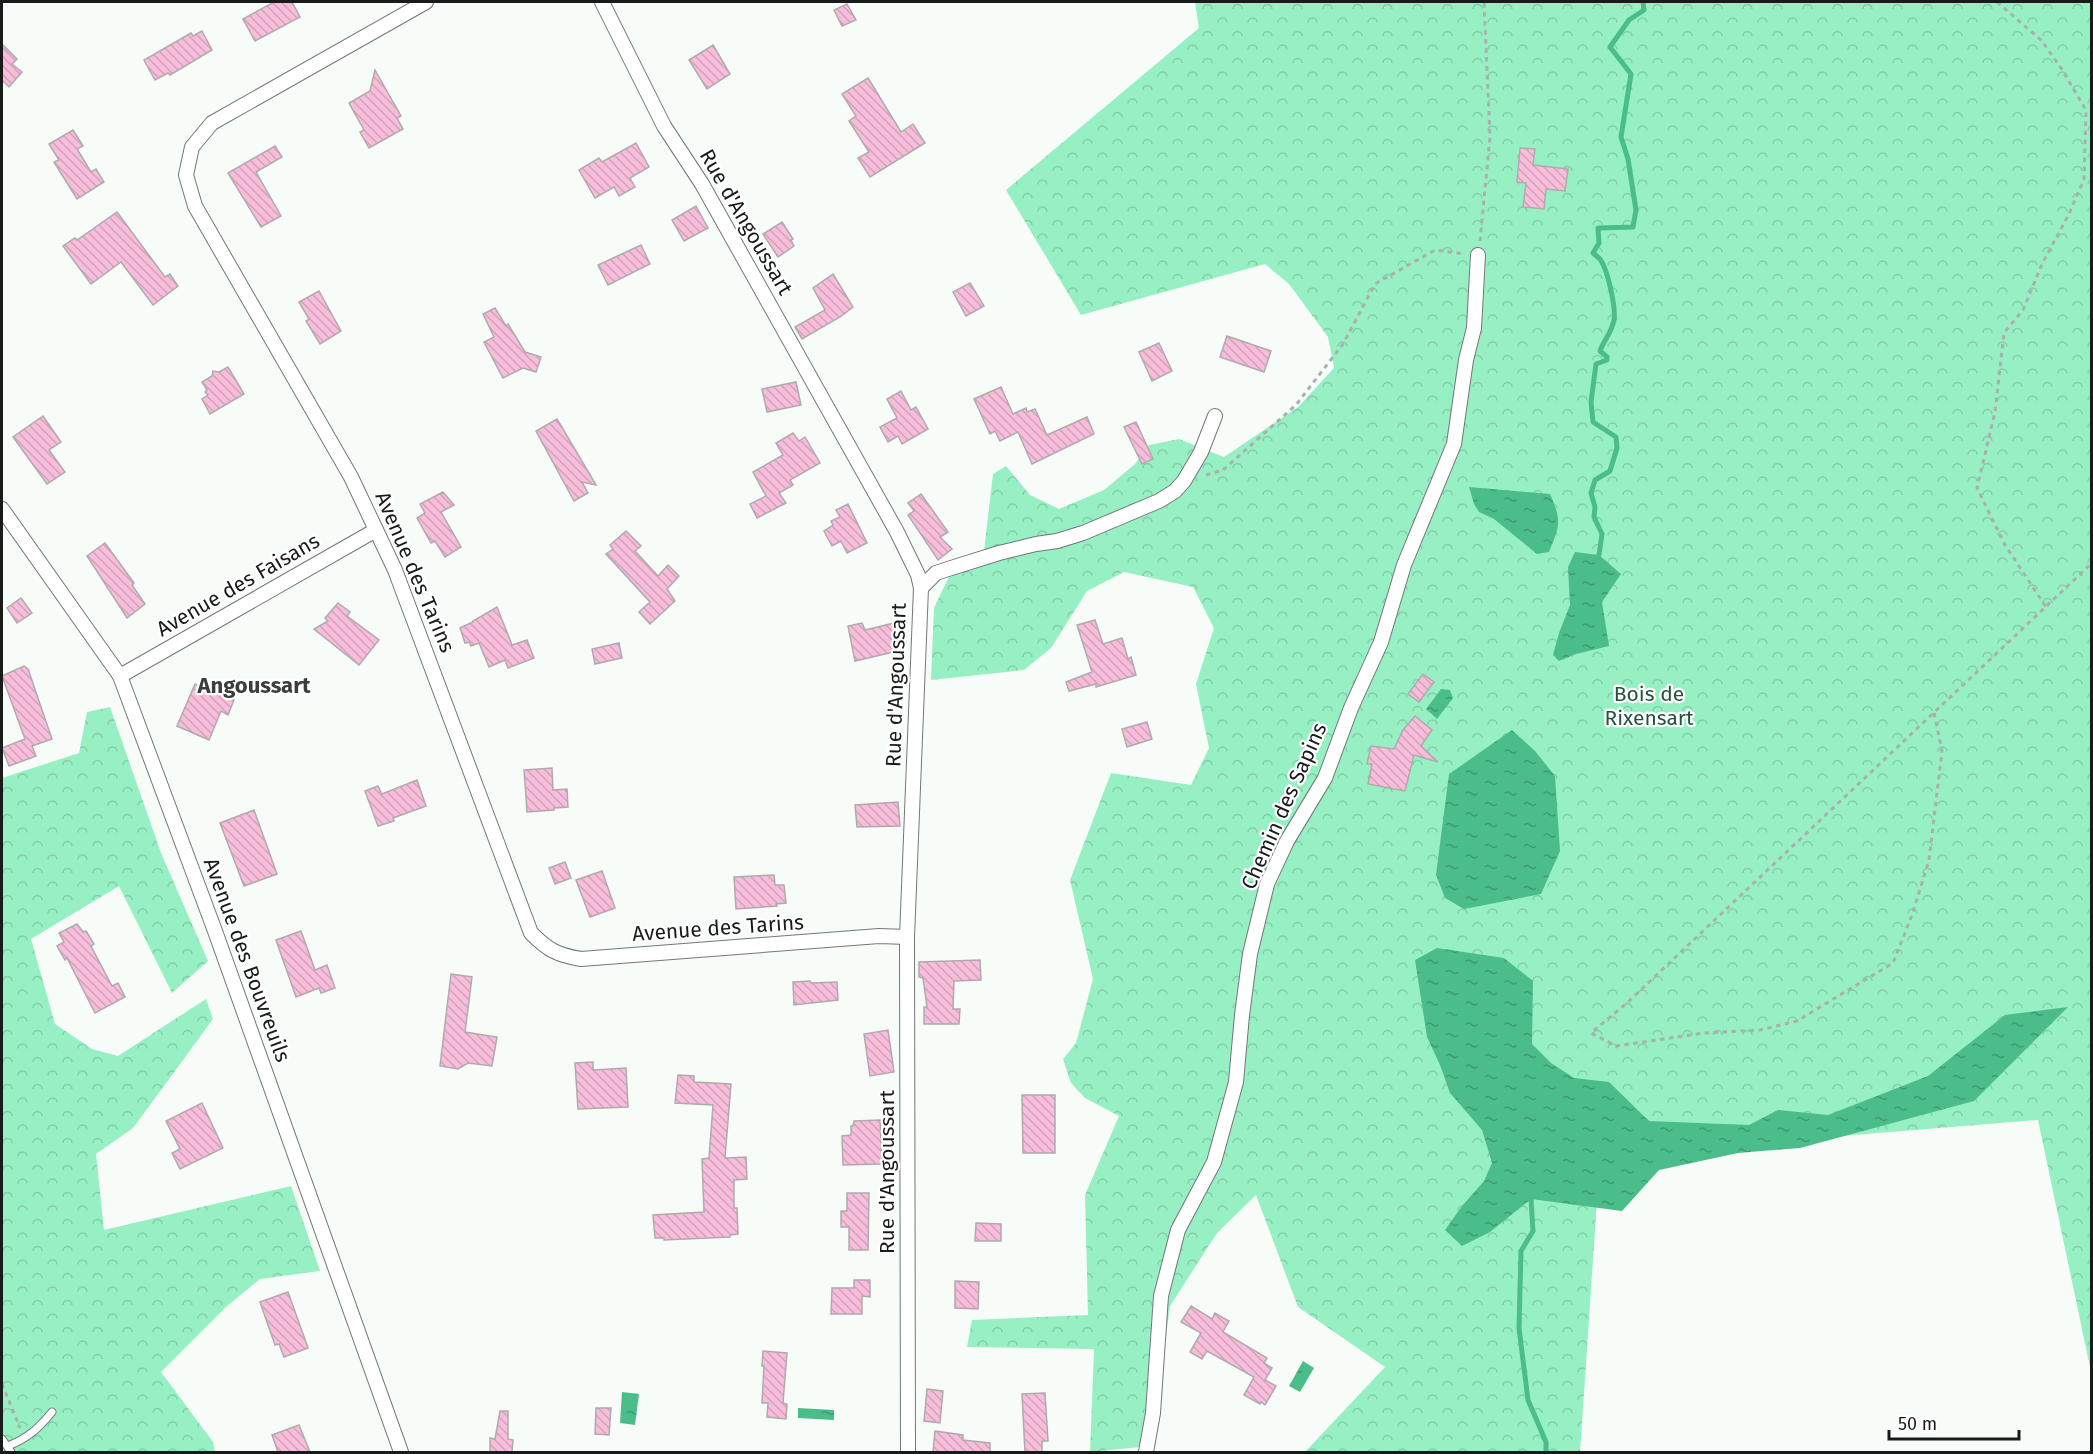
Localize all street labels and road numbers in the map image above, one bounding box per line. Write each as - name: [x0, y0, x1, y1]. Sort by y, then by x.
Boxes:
- street label: Rue d'Angoussart: [694, 144, 799, 300]
- street label: Avenue des Tarins: [369, 488, 461, 656]
- street label: Avenue des Faisans: [152, 528, 324, 642]
- street label: Rue d'Angoussart: [880, 602, 912, 767]
- street label: Chemin des Sapins: [1236, 718, 1333, 893]
- street label: Avenue des Bouvreuils: [198, 854, 296, 1066]
- street label: Avenue des Tarins: [631, 909, 805, 947]
- street label: Rue d'Angoussart: [874, 1089, 900, 1254]

